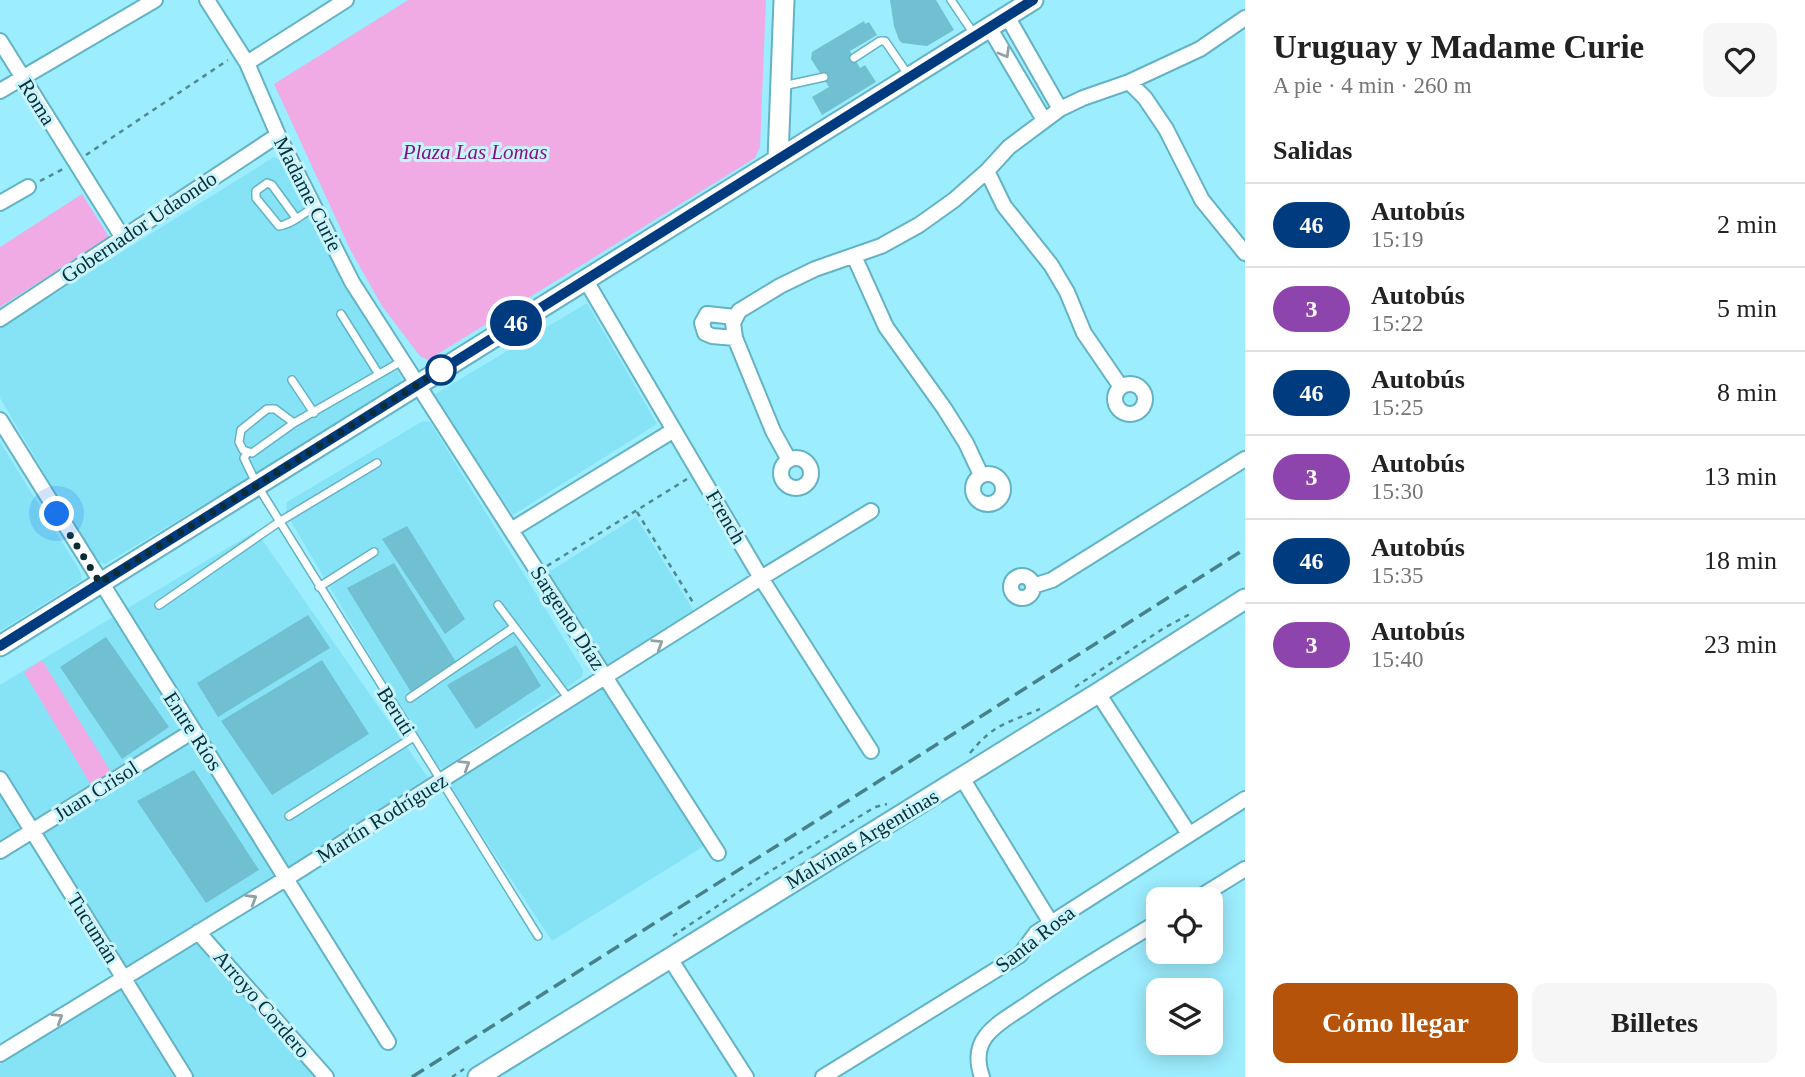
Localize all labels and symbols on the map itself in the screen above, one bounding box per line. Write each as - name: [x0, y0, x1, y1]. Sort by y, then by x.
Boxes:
- one-way arrow: [997, 46, 1010, 59]
- street label: Roma: [14, 74, 61, 130]
- street label: Madame Curie: [269, 133, 347, 255]
- park label: Plaza Las Lomas: [402, 140, 547, 164]
- street label: Gobernador Udaondo: [57, 166, 221, 288]
- line badge: 46: [484, 300, 548, 346]
- unlabelled marker: [426, 355, 456, 385]
- street label: French: [701, 486, 751, 549]
- your location: [39, 496, 74, 531]
- street label: Sargento Díaz: [525, 561, 611, 675]
- one-way arrow: [650, 639, 663, 652]
- street label: Beruti: [372, 682, 420, 740]
- street label: Entre Ríos: [159, 687, 227, 775]
- street label: Juan Crisol: [49, 756, 143, 826]
- one-way arrow: [458, 761, 471, 774]
- street label: Martín Rodríguez: [312, 768, 452, 868]
- street label: Malvinas Argentinas: [781, 784, 943, 894]
- street label: Tucumán: [62, 888, 124, 968]
- one-way arrow: [244, 894, 257, 907]
- street label: Santa Rosa: [991, 900, 1080, 977]
- street label: Arroyo Cordero: [209, 945, 315, 1063]
- one-way arrow: [51, 1014, 64, 1027]

